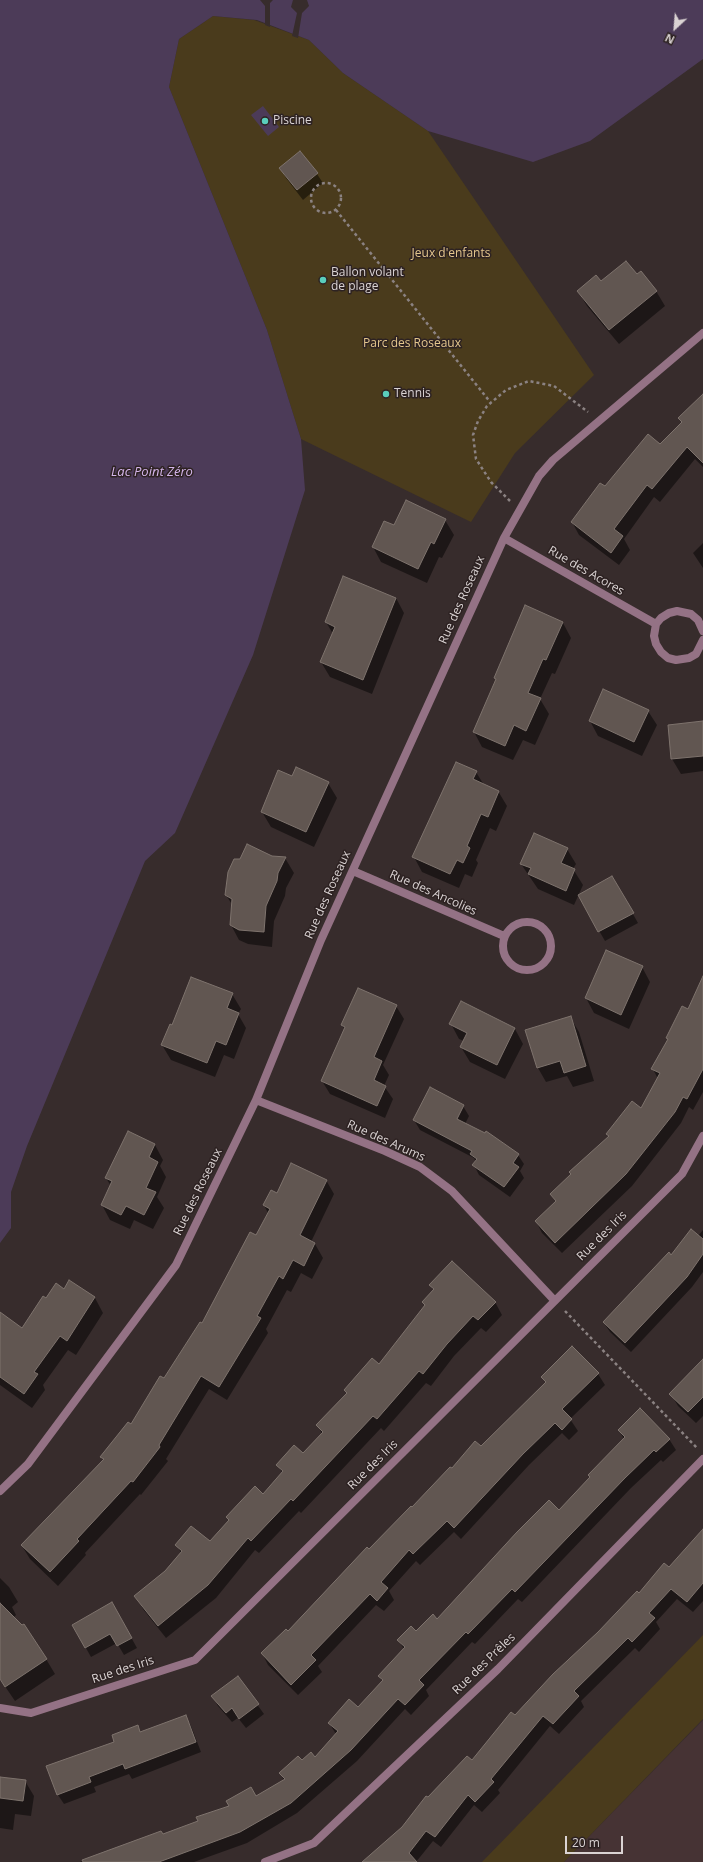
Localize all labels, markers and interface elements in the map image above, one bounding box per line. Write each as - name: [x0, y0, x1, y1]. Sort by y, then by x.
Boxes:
- north arrow: [655, 8, 695, 48]
- text: N: [662, 31, 677, 48]
- place label: Piscine: [273, 114, 312, 128]
- marker: Piscine: [260, 116, 270, 126]
- park label: Jeux d'enfants: [412, 247, 490, 261]
- place label: Ballon volant de plage: [331, 266, 404, 294]
- marker: Ballon volant de plage: [318, 275, 328, 285]
- park label: Parc des Roseaux: [363, 337, 461, 351]
- place label: Tennis: [394, 387, 431, 401]
- marker: Tennis: [381, 389, 391, 399]
- water label: Lac Point Zéro: [111, 464, 193, 480]
- street label: Rue des Acores: [545, 543, 627, 599]
- street label: Rue des Roseaux: [436, 554, 488, 646]
- street label: Rue des Roseaux: [302, 849, 354, 941]
- street label: Rue des Ancolies: [387, 867, 479, 919]
- street label: Rue des Arums: [345, 1117, 427, 1165]
- street label: Rue des Roseaux: [171, 1146, 225, 1238]
- street label: Rue des Iris: [574, 1208, 630, 1264]
- street label: Rue des Iris: [345, 1437, 401, 1493]
- street label: Rue des Prêles: [450, 1630, 518, 1698]
- street label: Rue des Iris: [90, 1653, 156, 1687]
- scale bar: [567, 1828, 625, 1854]
- text: 20 m: [572, 1834, 600, 1851]

